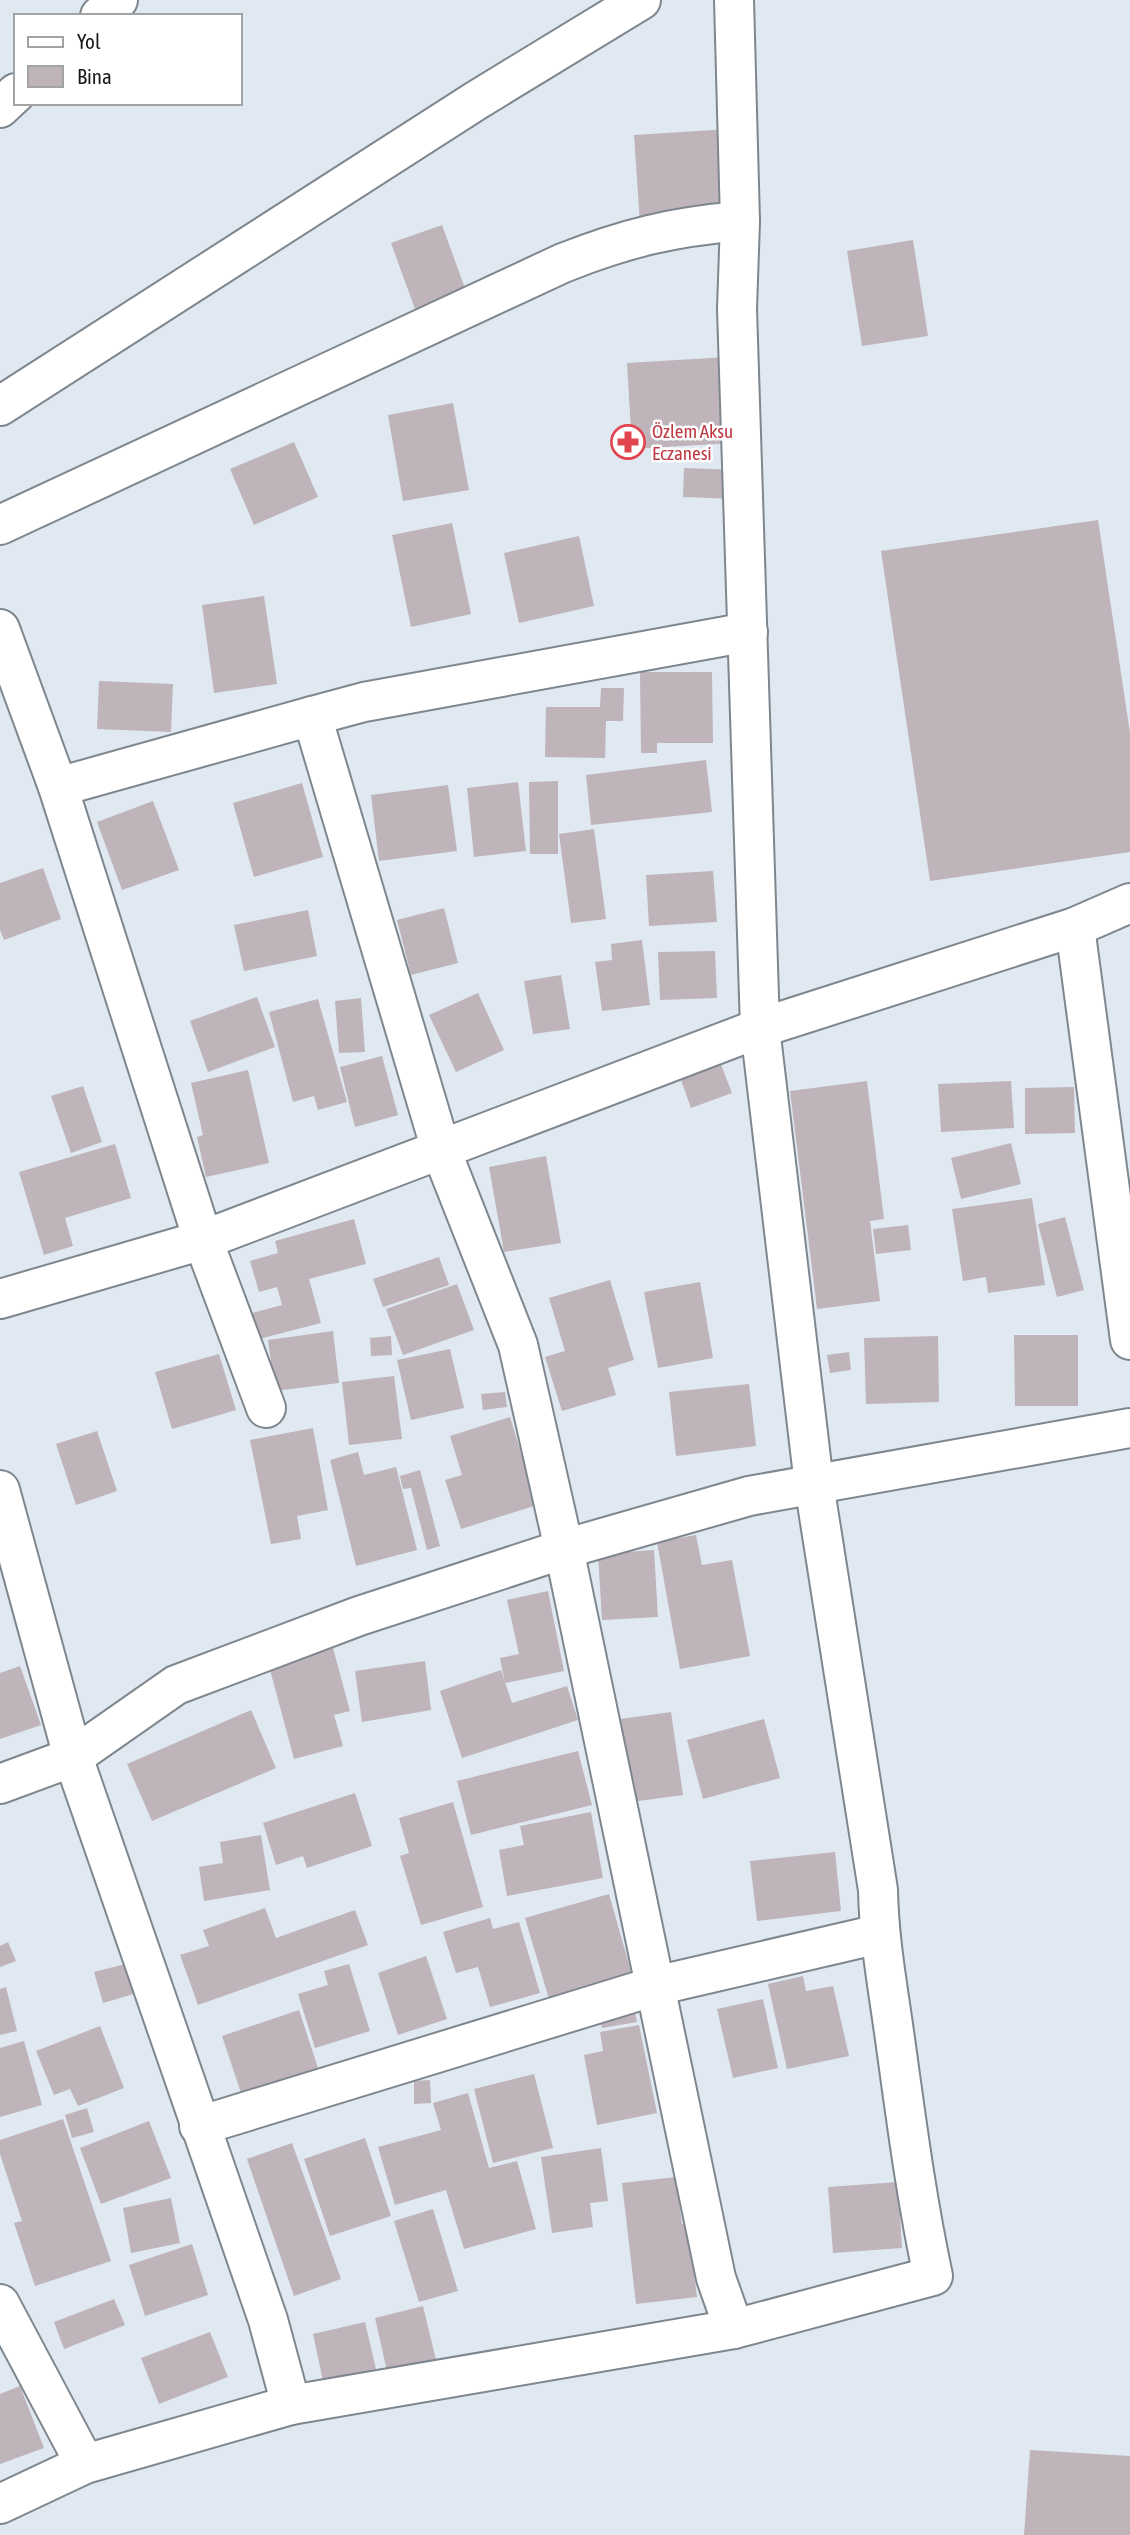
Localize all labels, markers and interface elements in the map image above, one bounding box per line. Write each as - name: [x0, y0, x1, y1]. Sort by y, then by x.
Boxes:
- legend: [14, 14, 242, 105]
- text: Yol: [77, 29, 101, 53]
- text: Bina: [77, 64, 112, 88]
- place label: Özlem Aksu Eczanesi: [652, 420, 733, 464]
- pharmacy icon: Özlem Aksu Eczanesi: [609, 423, 647, 461]

